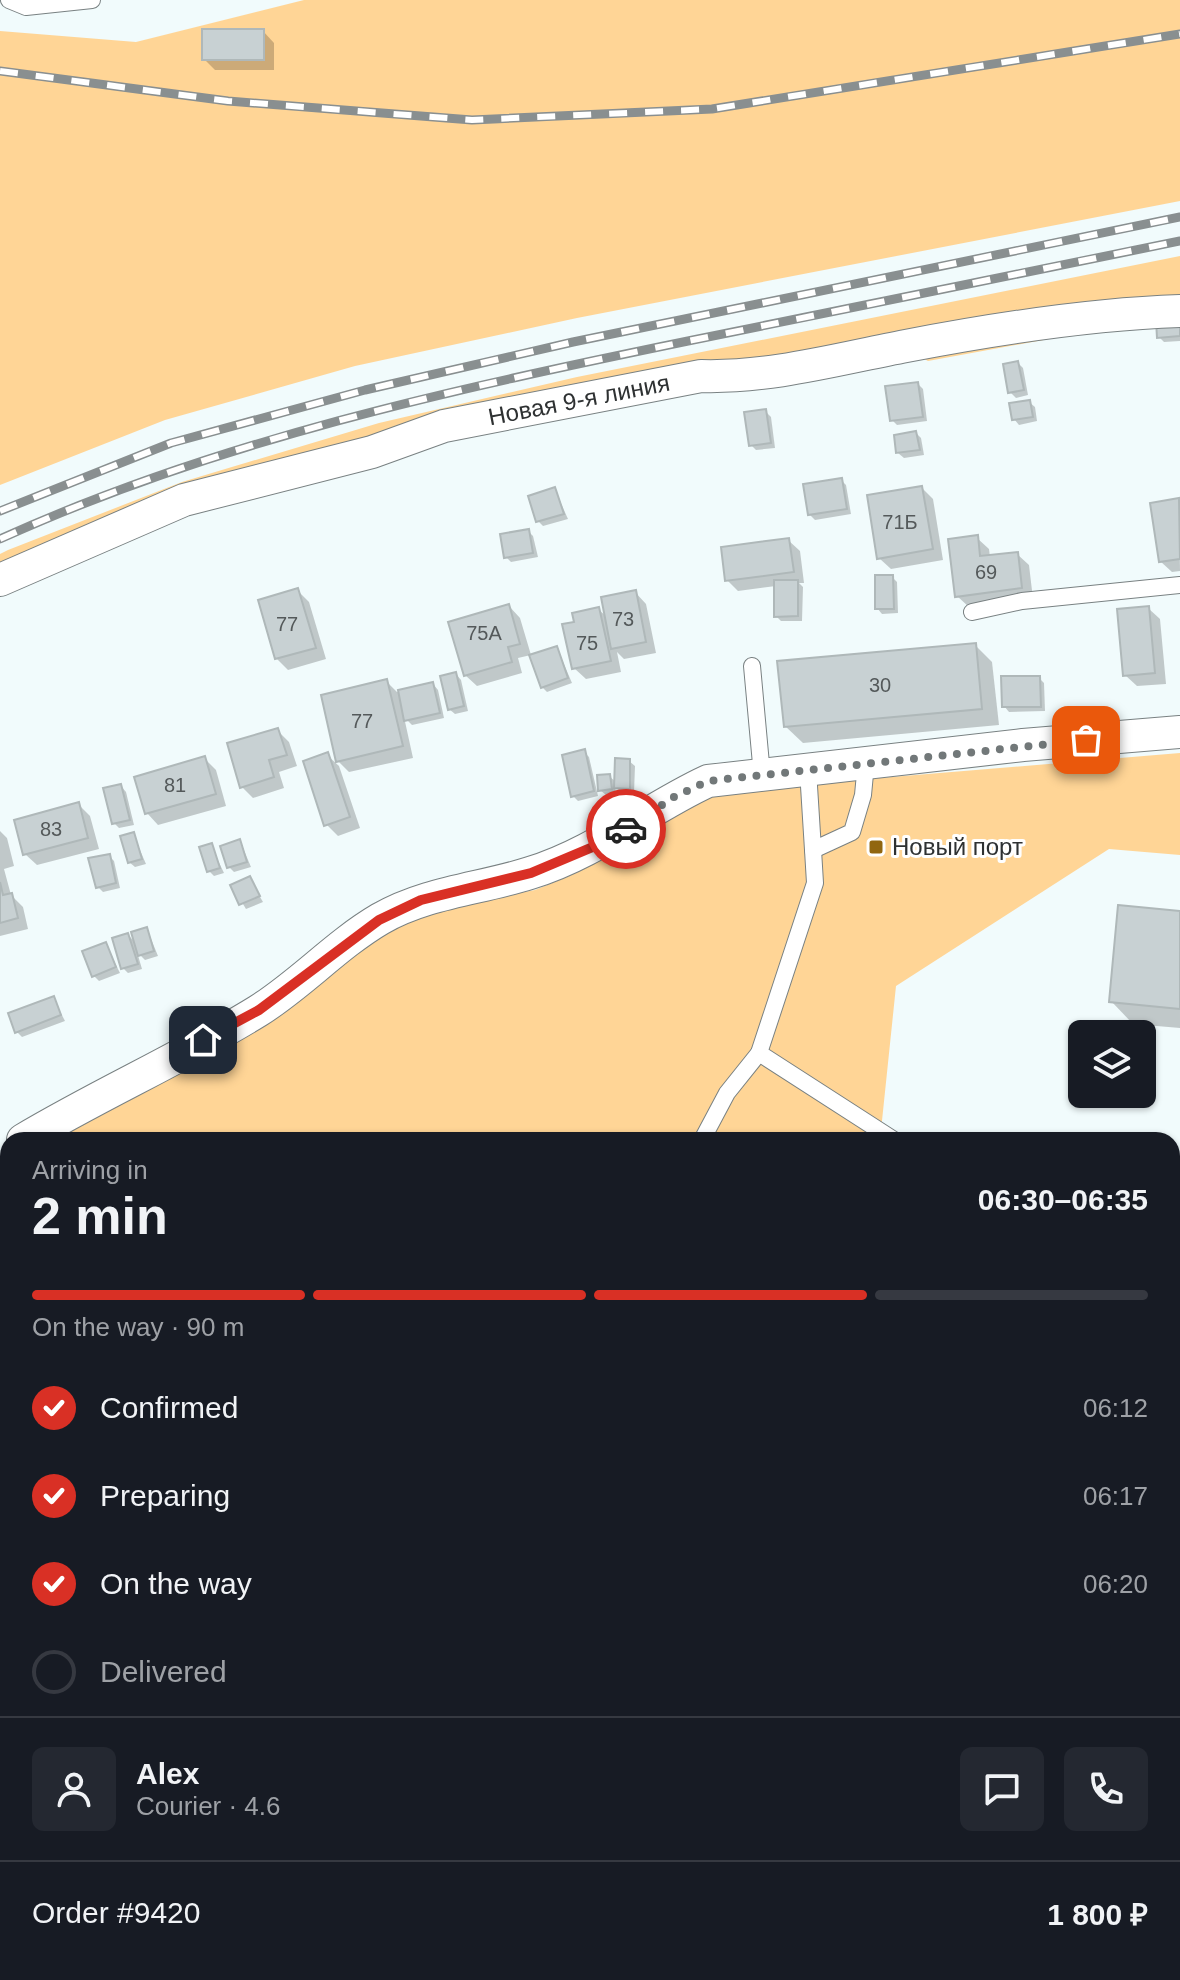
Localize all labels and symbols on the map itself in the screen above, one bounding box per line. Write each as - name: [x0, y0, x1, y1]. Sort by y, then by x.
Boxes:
- street label: Новая 9-я линия: [486, 369, 672, 430]
- house number: 71Б: [882, 511, 918, 533]
- house number: 69: [975, 561, 997, 583]
- house number: 73: [612, 608, 634, 630]
- house number: 77: [276, 613, 298, 635]
- house number: 75А: [466, 622, 502, 644]
- house number: 75: [576, 632, 598, 654]
- house number: 30: [869, 674, 891, 696]
- pin: [1052, 706, 1120, 774]
- house number: 77: [351, 710, 373, 732]
- house number: 81: [164, 774, 186, 796]
- courier: [586, 789, 666, 869]
- house number: 83: [40, 818, 62, 840]
- place label: Новый порт: [892, 833, 1023, 860]
- marker: Новый порт: [867, 838, 885, 856]
- pin: [169, 1006, 237, 1074]

